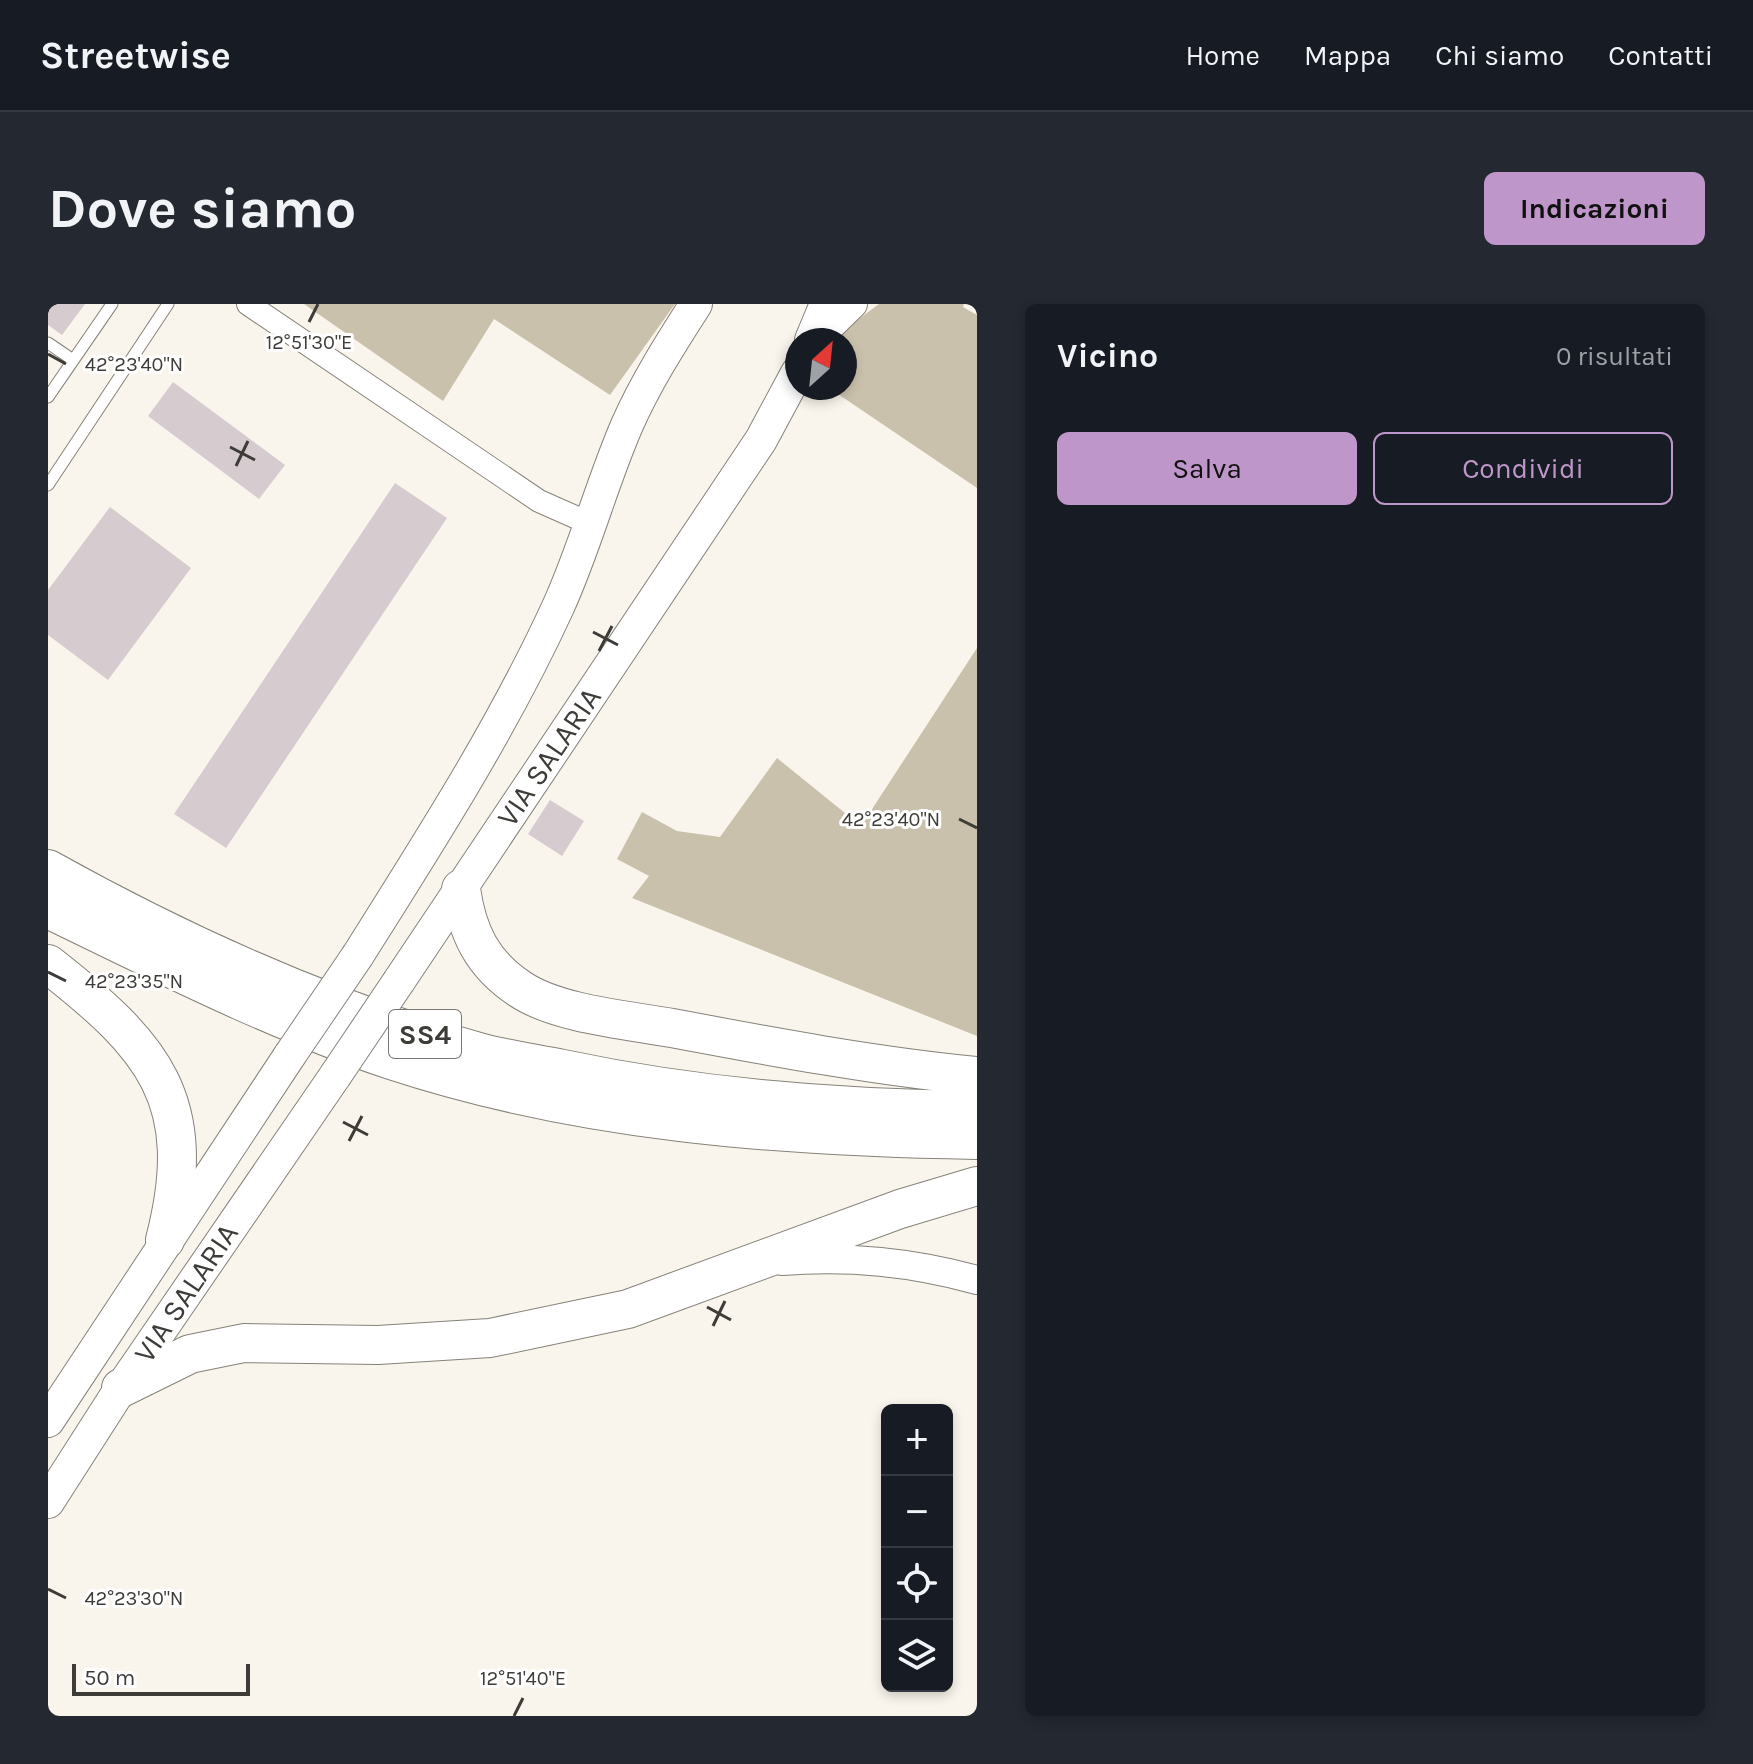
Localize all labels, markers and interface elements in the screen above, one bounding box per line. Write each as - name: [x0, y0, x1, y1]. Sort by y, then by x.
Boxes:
- text: Streetwise: [40, 33, 231, 78]
- text: Home: [1185, 39, 1260, 72]
- text: Mappa: [1304, 39, 1391, 72]
- text: Chi siamo: [1435, 39, 1564, 72]
- text: Contatti: [1608, 39, 1713, 72]
- button: Indicazioni: [1484, 172, 1705, 245]
- text: Dove siamo: [48, 176, 357, 241]
- north arrow: [785, 328, 857, 400]
- text: 12°51'30"E: [266, 331, 352, 354]
- text: Vicino: [1057, 336, 1158, 376]
- text: 0 risultati: [1556, 341, 1673, 372]
- text: 42°23'40"N: [85, 353, 183, 376]
- button: Salva: [1057, 432, 1357, 505]
- button: Condividi: [1373, 432, 1673, 505]
- street label: VIA SALARIA: [489, 680, 609, 834]
- text: 42°23'40"N: [842, 808, 940, 831]
- text: 42°23'35"N: [85, 970, 183, 993]
- road number: SS4: [389, 1010, 461, 1058]
- street label: VIA SALARIA: [126, 1216, 246, 1370]
- map controls: [881, 1404, 953, 1692]
- button: +: [881, 1404, 953, 1476]
- button: −: [881, 1476, 953, 1548]
- button: locate: [881, 1548, 953, 1620]
- text: 42°23'30"N: [84, 1587, 184, 1610]
- button: layers: [881, 1620, 953, 1692]
- scale bar: [72, 1660, 250, 1696]
- text: 50 m: [84, 1665, 135, 1691]
- text: 12°51'40"E: [480, 1667, 566, 1690]

